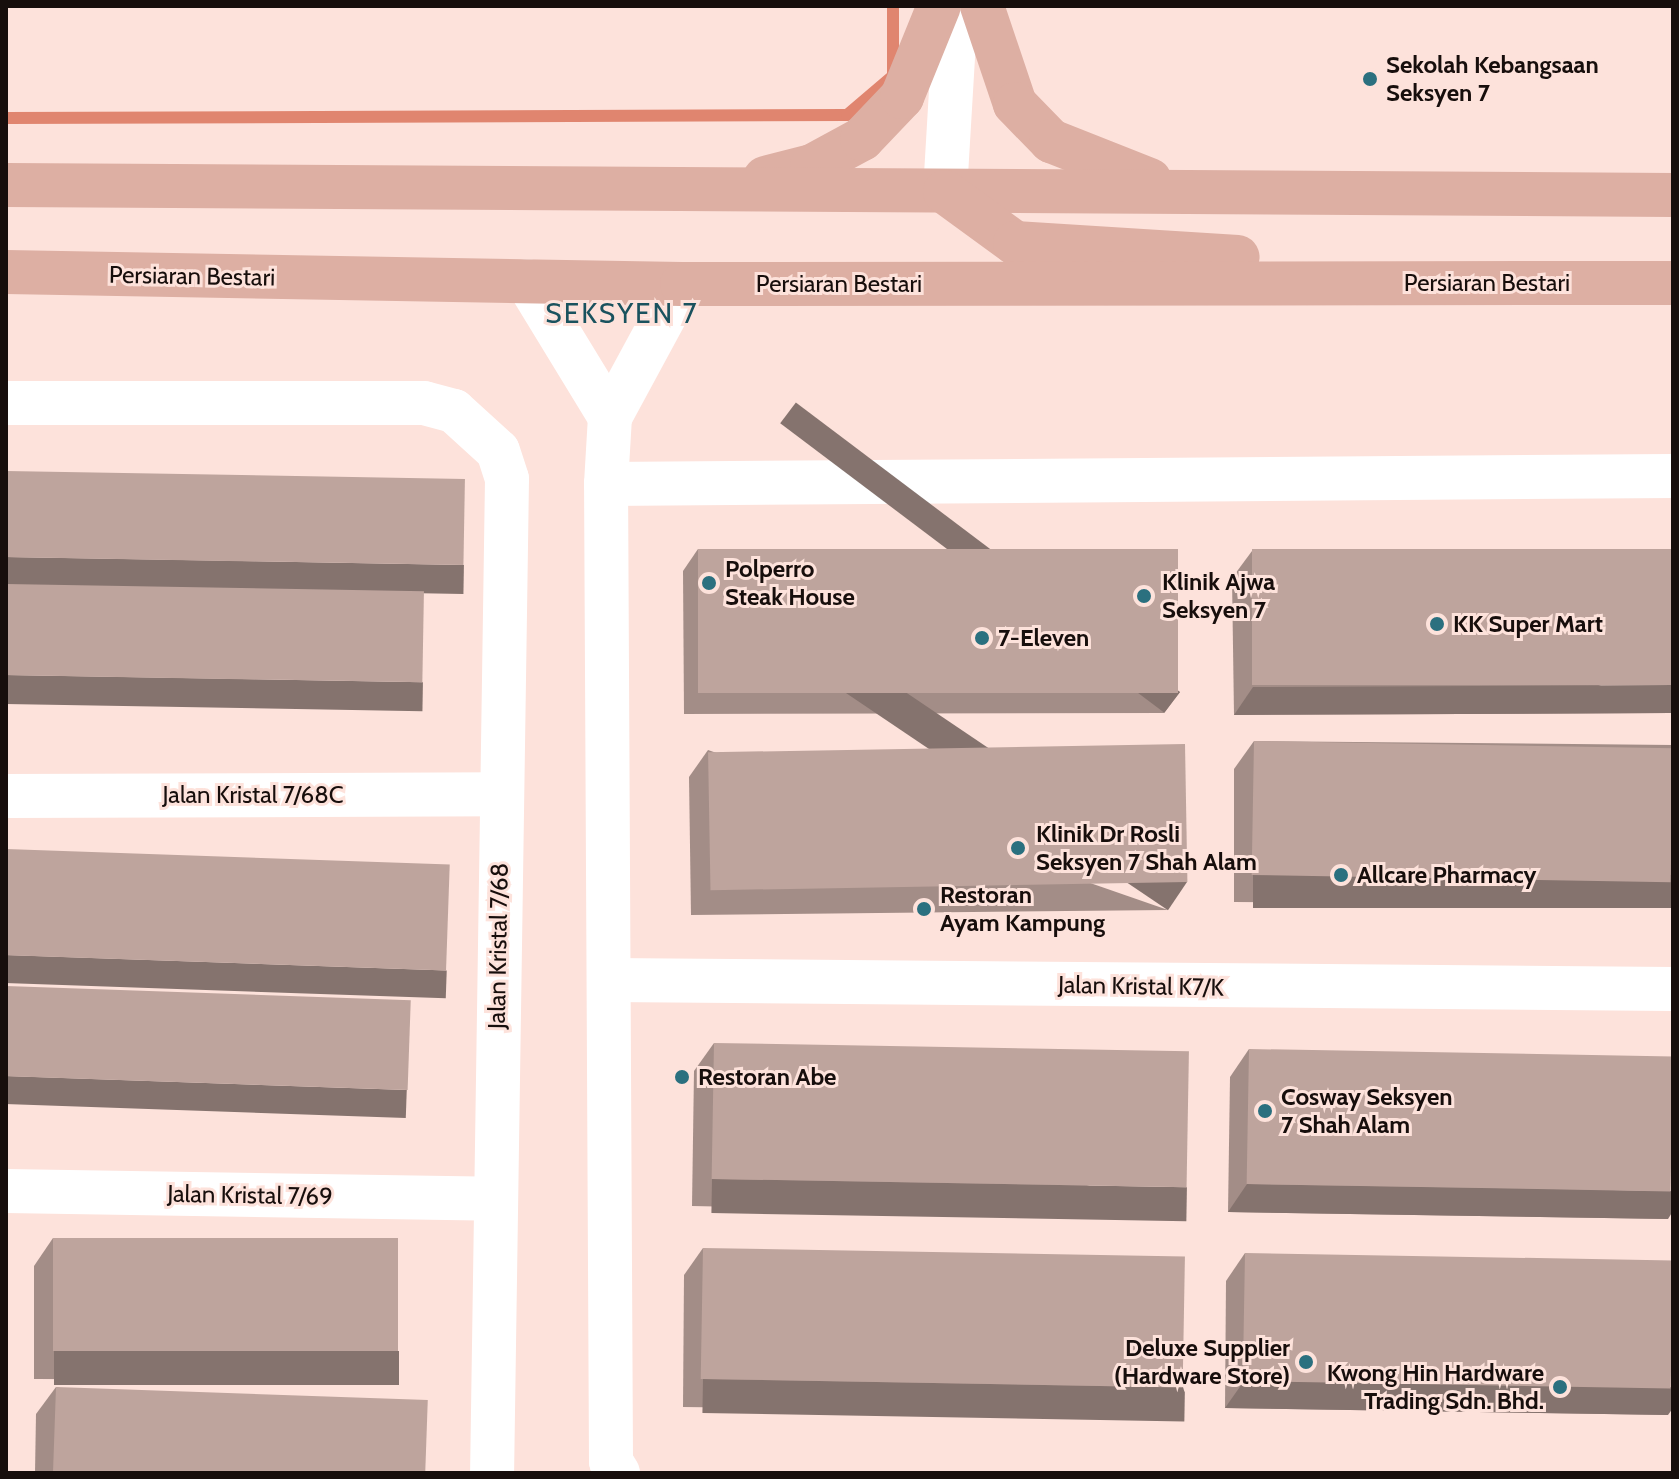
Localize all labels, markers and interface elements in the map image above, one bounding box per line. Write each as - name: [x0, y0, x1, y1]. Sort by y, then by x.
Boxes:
- place label: Sekolah Kebangsaan Seksyen 7: [1386, 51, 1599, 107]
- marker: Sekolah Kebangsaan Seksyen 7: [1361, 70, 1379, 88]
- street label: Persiaran Bestari: [109, 260, 275, 292]
- street label: Persiaran Bestari: [1404, 269, 1570, 297]
- street label: Persiaran Bestari: [756, 270, 922, 298]
- district label: SEKSYEN 7: [545, 296, 699, 330]
- place label: Polperro Steak House: [725, 555, 855, 611]
- place label: Klinik Ajwa Seksyen 7: [1162, 568, 1275, 624]
- marker: Polperro Steak House: [700, 574, 718, 592]
- marker: Klinik Ajwa Seksyen 7: [1133, 585, 1155, 607]
- place label: KK Super Mart: [1453, 610, 1603, 638]
- marker: KK Super Mart: [1428, 615, 1446, 633]
- place label: 7-Eleven: [998, 624, 1089, 652]
- marker: 7-Eleven: [973, 629, 991, 647]
- street label: Jalan Kristal 7/68C: [162, 781, 344, 809]
- place label: Klinik Dr Rosli Seksyen 7 Shah Alam: [1036, 820, 1257, 876]
- marker: Klinik Dr Rosli Seksyen 7 Shah Alam: [1007, 837, 1029, 859]
- place label: Allcare Pharmacy: [1357, 861, 1536, 889]
- street label: Jalan Kristal 7/68: [482, 863, 514, 1029]
- marker: Allcare Pharmacy: [1332, 866, 1350, 884]
- place label: Restoran Ayam Kampung: [940, 881, 1105, 937]
- marker: Restoran Ayam Kampung: [915, 900, 933, 918]
- street label: Jalan Kristal K7/K: [1058, 970, 1224, 1002]
- place label: Restoran Abe: [698, 1063, 836, 1091]
- marker: Restoran Abe: [673, 1068, 691, 1086]
- place label: Cosway Seksyen 7 Shah Alam: [1281, 1083, 1453, 1139]
- marker: Cosway Seksyen 7 Shah Alam: [1256, 1102, 1274, 1120]
- street label: Jalan Kristal 7/69: [167, 1179, 333, 1211]
- place label: Deluxe Supplier (Hardware Store): [1114, 1334, 1290, 1390]
- marker: Deluxe Supplier (Hardware Store): [1297, 1353, 1315, 1371]
- place label: Kwong Hin Hardware Trading Sdn. Bhd.: [1327, 1359, 1544, 1415]
- marker: Kwong Hin Hardware Trading Sdn. Bhd.: [1551, 1378, 1569, 1396]

